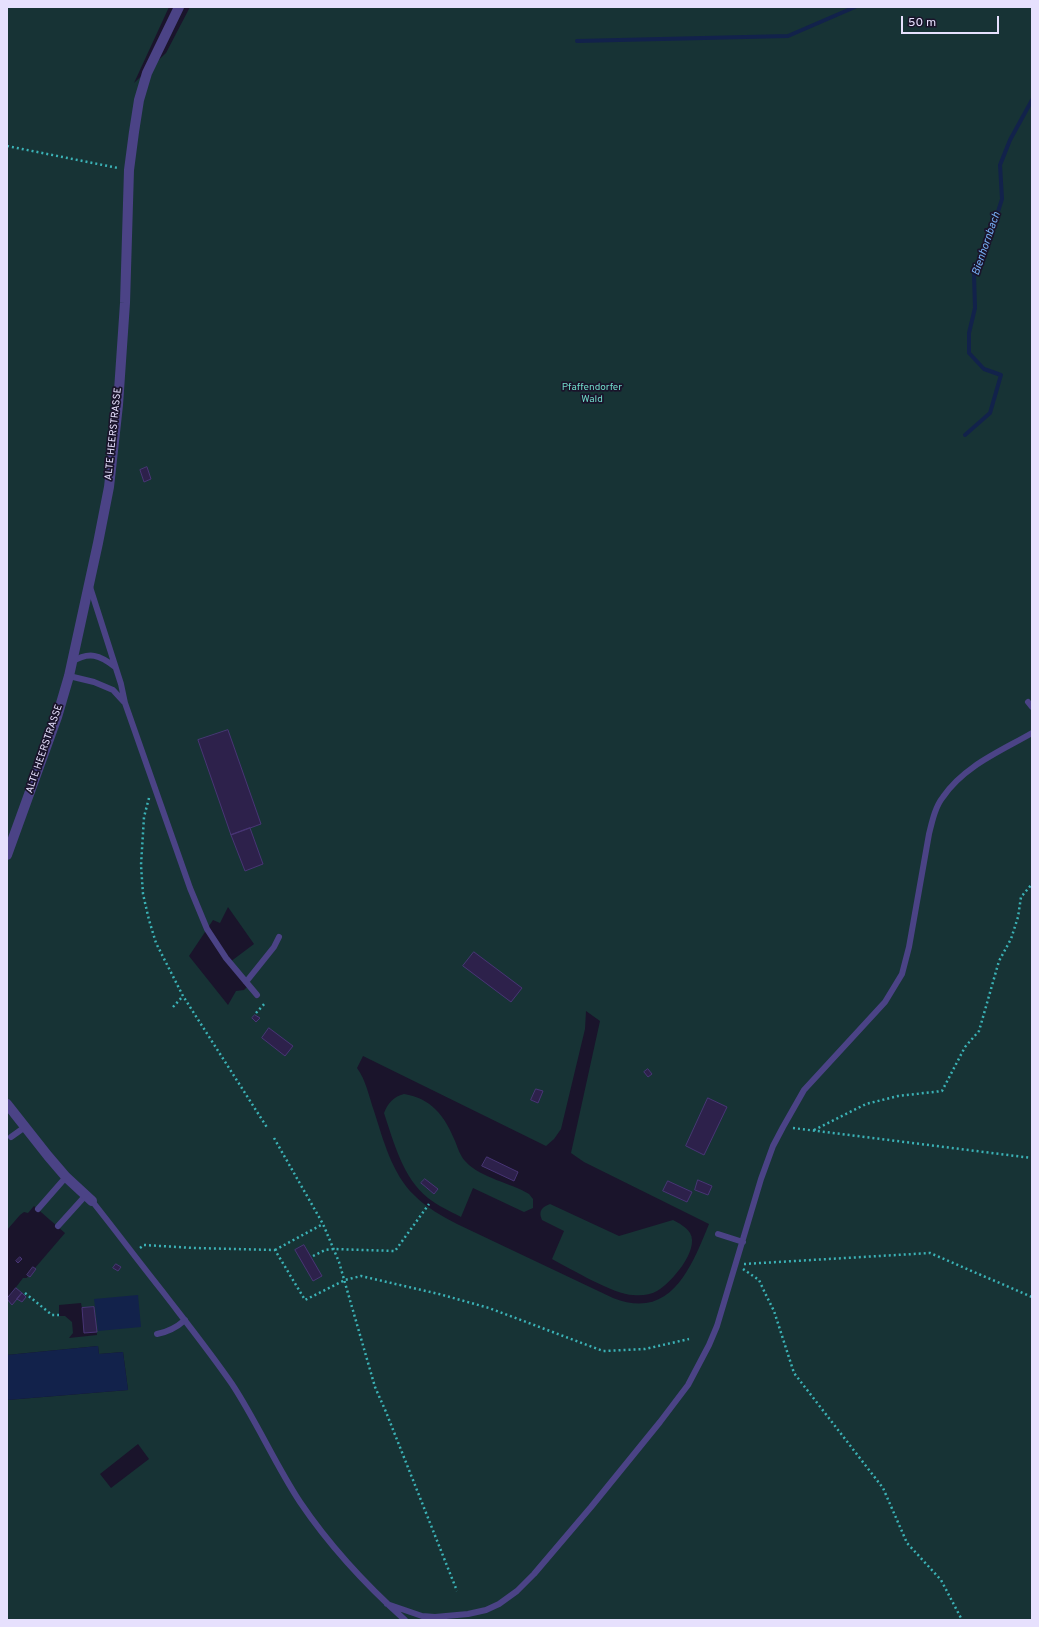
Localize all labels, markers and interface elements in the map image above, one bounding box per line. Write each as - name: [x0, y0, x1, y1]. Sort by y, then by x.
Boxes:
- scale bar: [903, 8, 1001, 34]
- text: 50 m: [908, 15, 936, 31]
- water label: Bienhornbach: [970, 211, 1004, 277]
- park label: Pfaffendorfer Wald: [562, 382, 622, 406]
- street label: ALTE HEERSTRASSE: [103, 387, 125, 481]
- street label: ALTE HEERSTRASSE: [24, 703, 66, 795]

